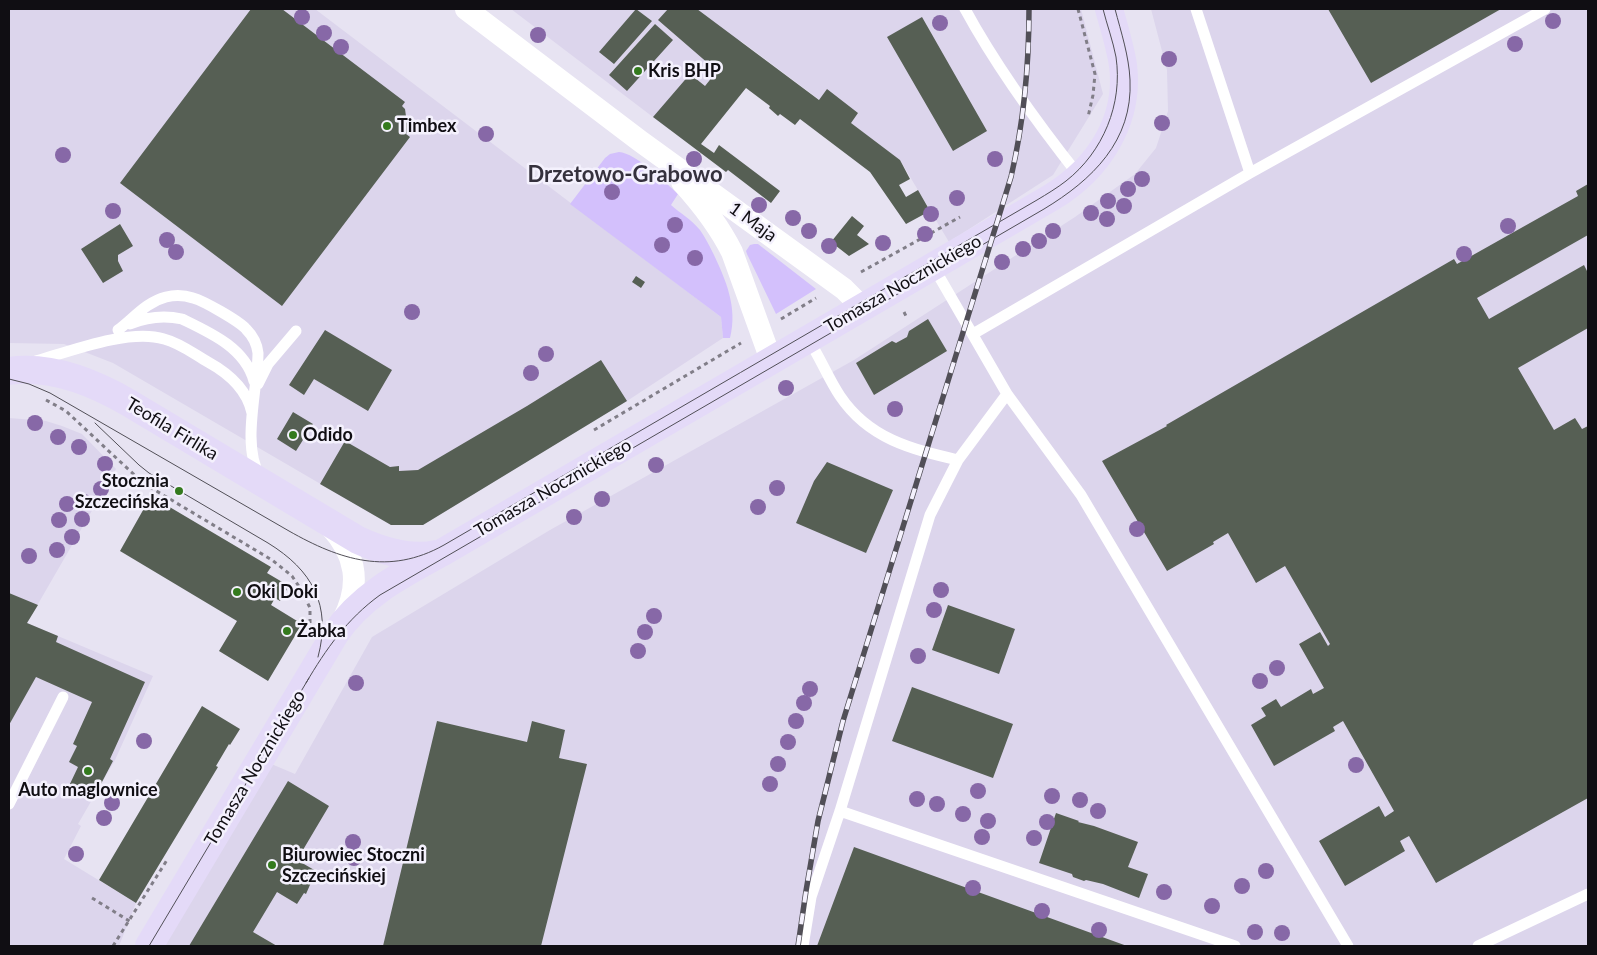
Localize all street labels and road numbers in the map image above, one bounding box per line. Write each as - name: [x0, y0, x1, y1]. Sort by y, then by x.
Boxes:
- street label: 1 Maja: [725, 197, 781, 247]
- street label: Tomasza Nocznickiego: [821, 230, 985, 338]
- street label: Teofila Firlika: [122, 393, 222, 465]
- street label: Tomasza Nocznickiego: [471, 434, 635, 542]
- street label: Tomasza Nocznickiego: [200, 686, 310, 850]

